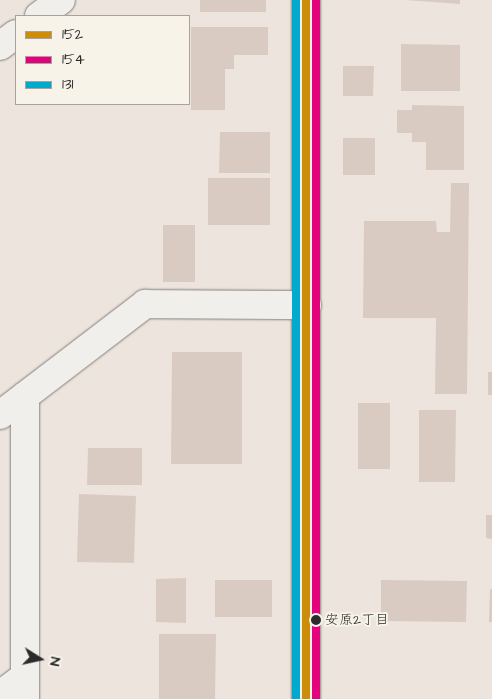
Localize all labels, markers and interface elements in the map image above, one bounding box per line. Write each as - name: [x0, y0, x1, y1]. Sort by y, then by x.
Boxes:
- legend: [15, 15, 190, 105]
- text: 152: [62, 24, 83, 45]
- text: 154: [62, 49, 85, 70]
- text: 131: [62, 74, 73, 95]
- place label: 安原2丁目: [325, 612, 389, 628]
- marker: 安原2丁目: [311, 615, 321, 625]
- north arrow: [15, 634, 65, 684]
- text: N: [44, 656, 65, 668]

